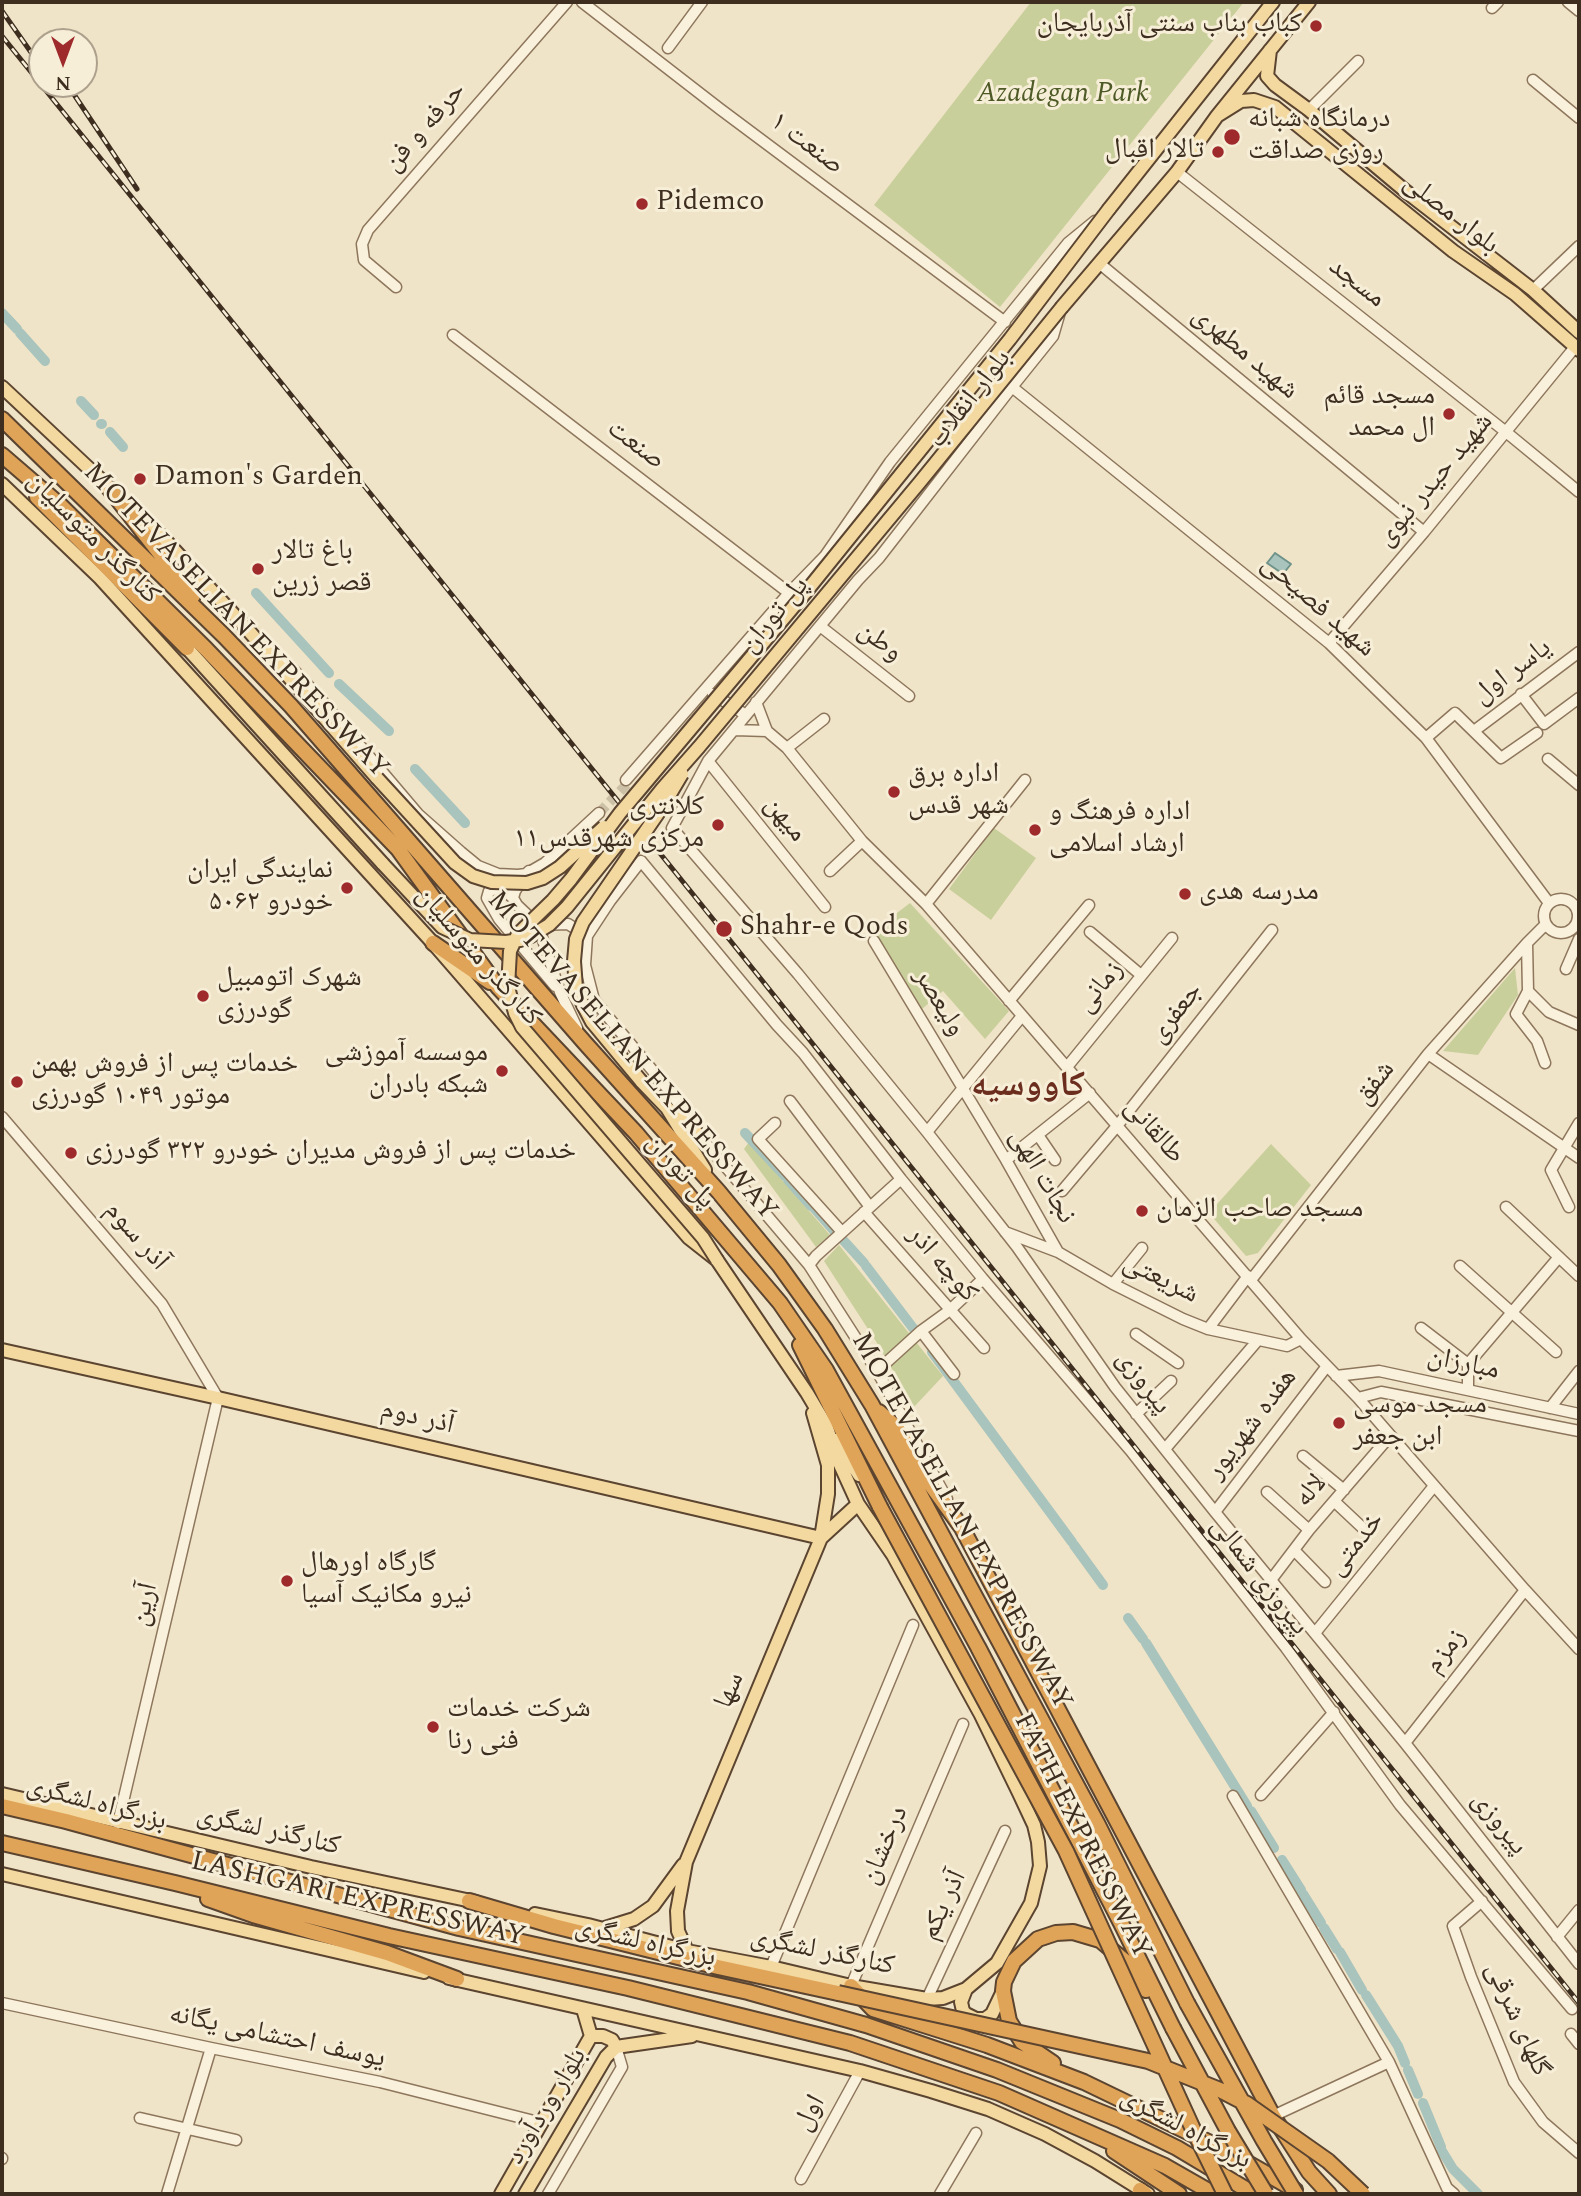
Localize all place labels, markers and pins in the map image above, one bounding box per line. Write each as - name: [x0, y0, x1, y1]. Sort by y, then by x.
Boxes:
- place label: کباب بناب سنتی آذربایجان: [1036, 9, 1302, 43]
- marker: کباب بناب سنتی آذربایجان: [1308, 18, 1324, 34]
- place label: درمانگاه شبانه روزی صداقت: [1248, 104, 1390, 170]
- marker: درمانگاه شبانه روزی صداقت: [1222, 127, 1242, 147]
- place label: تالار اقبال: [1105, 135, 1204, 169]
- marker: تالار اقبال: [1210, 144, 1226, 160]
- place label: Pidemco: [656, 187, 764, 221]
- marker: Pidemco: [634, 196, 650, 212]
- place label: مسجد قائم ال محمد: [1323, 381, 1435, 447]
- marker: مسجد قائم ال محمد: [1441, 406, 1457, 422]
- place label: Damon's Garden: [154, 462, 363, 496]
- marker: Damon's Garden: [132, 471, 148, 487]
- place label: باغ تالار قصر زرین: [272, 536, 371, 602]
- marker: باغ تالار قصر زرین: [250, 561, 266, 577]
- place label: اداره برق شهر قدس: [908, 759, 1009, 825]
- marker: اداره برق شهر قدس: [886, 784, 902, 800]
- place label: کلانتری ۱۱مرکزی شهرقدس: [514, 792, 704, 858]
- place label: اداره فرهنگ و ارشاد اسلامی: [1049, 797, 1190, 863]
- marker: کلانتری ۱۱مرکزی شهرقدس: [710, 817, 726, 833]
- marker: اداره فرهنگ و ارشاد اسلامی: [1027, 822, 1043, 838]
- place label: نمایندگی ایران خودرو ۵۰۶۲: [187, 855, 333, 921]
- place label: مدرسه هدی: [1199, 877, 1319, 911]
- marker: نمایندگی ایران خودرو ۵۰۶۲: [339, 880, 355, 896]
- marker: مدرسه هدی: [1177, 886, 1193, 902]
- place label: Shahr-e Qods: [740, 912, 909, 946]
- marker: Shahr-e Qods: [714, 919, 734, 939]
- place label: شهرک اتومبیل گودرزی: [217, 963, 362, 1029]
- marker: شهرک اتومبیل گودرزی: [195, 988, 211, 1004]
- place label: موسسه آموزشی شبکه بادران: [324, 1038, 488, 1104]
- place label: خدمات پس از فروش بهمن موتور ۱۰۴۹ گودرزی: [31, 1049, 298, 1115]
- marker: موسسه آموزشی شبکه بادران: [494, 1063, 510, 1079]
- marker: خدمات پس از فروش بهمن موتور ۱۰۴۹ گودرزی: [9, 1074, 25, 1090]
- place label: خدمات پس از فروش مدیران خودرو ۳۲۲ گودرزی: [85, 1136, 576, 1170]
- marker: خدمات پس از فروش مدیران خودرو ۳۲۲ گودرزی: [63, 1145, 79, 1161]
- place label: مسجد صاحب الزمان: [1156, 1194, 1363, 1228]
- marker: مسجد صاحب الزمان: [1134, 1203, 1150, 1219]
- place label: مسجد موسی ابن جعفر: [1353, 1390, 1487, 1456]
- marker: مسجد موسی ابن جعفر: [1331, 1415, 1347, 1431]
- place label: گارگاه اورهال نیرو مکانیک آسیا: [301, 1548, 472, 1614]
- marker: گارگاه اورهال نیرو مکانیک آسیا: [279, 1573, 295, 1589]
- place label: شرکت خدمات فنی رنا: [447, 1694, 591, 1760]
- marker: شرکت خدمات فنی رنا: [425, 1719, 441, 1735]

